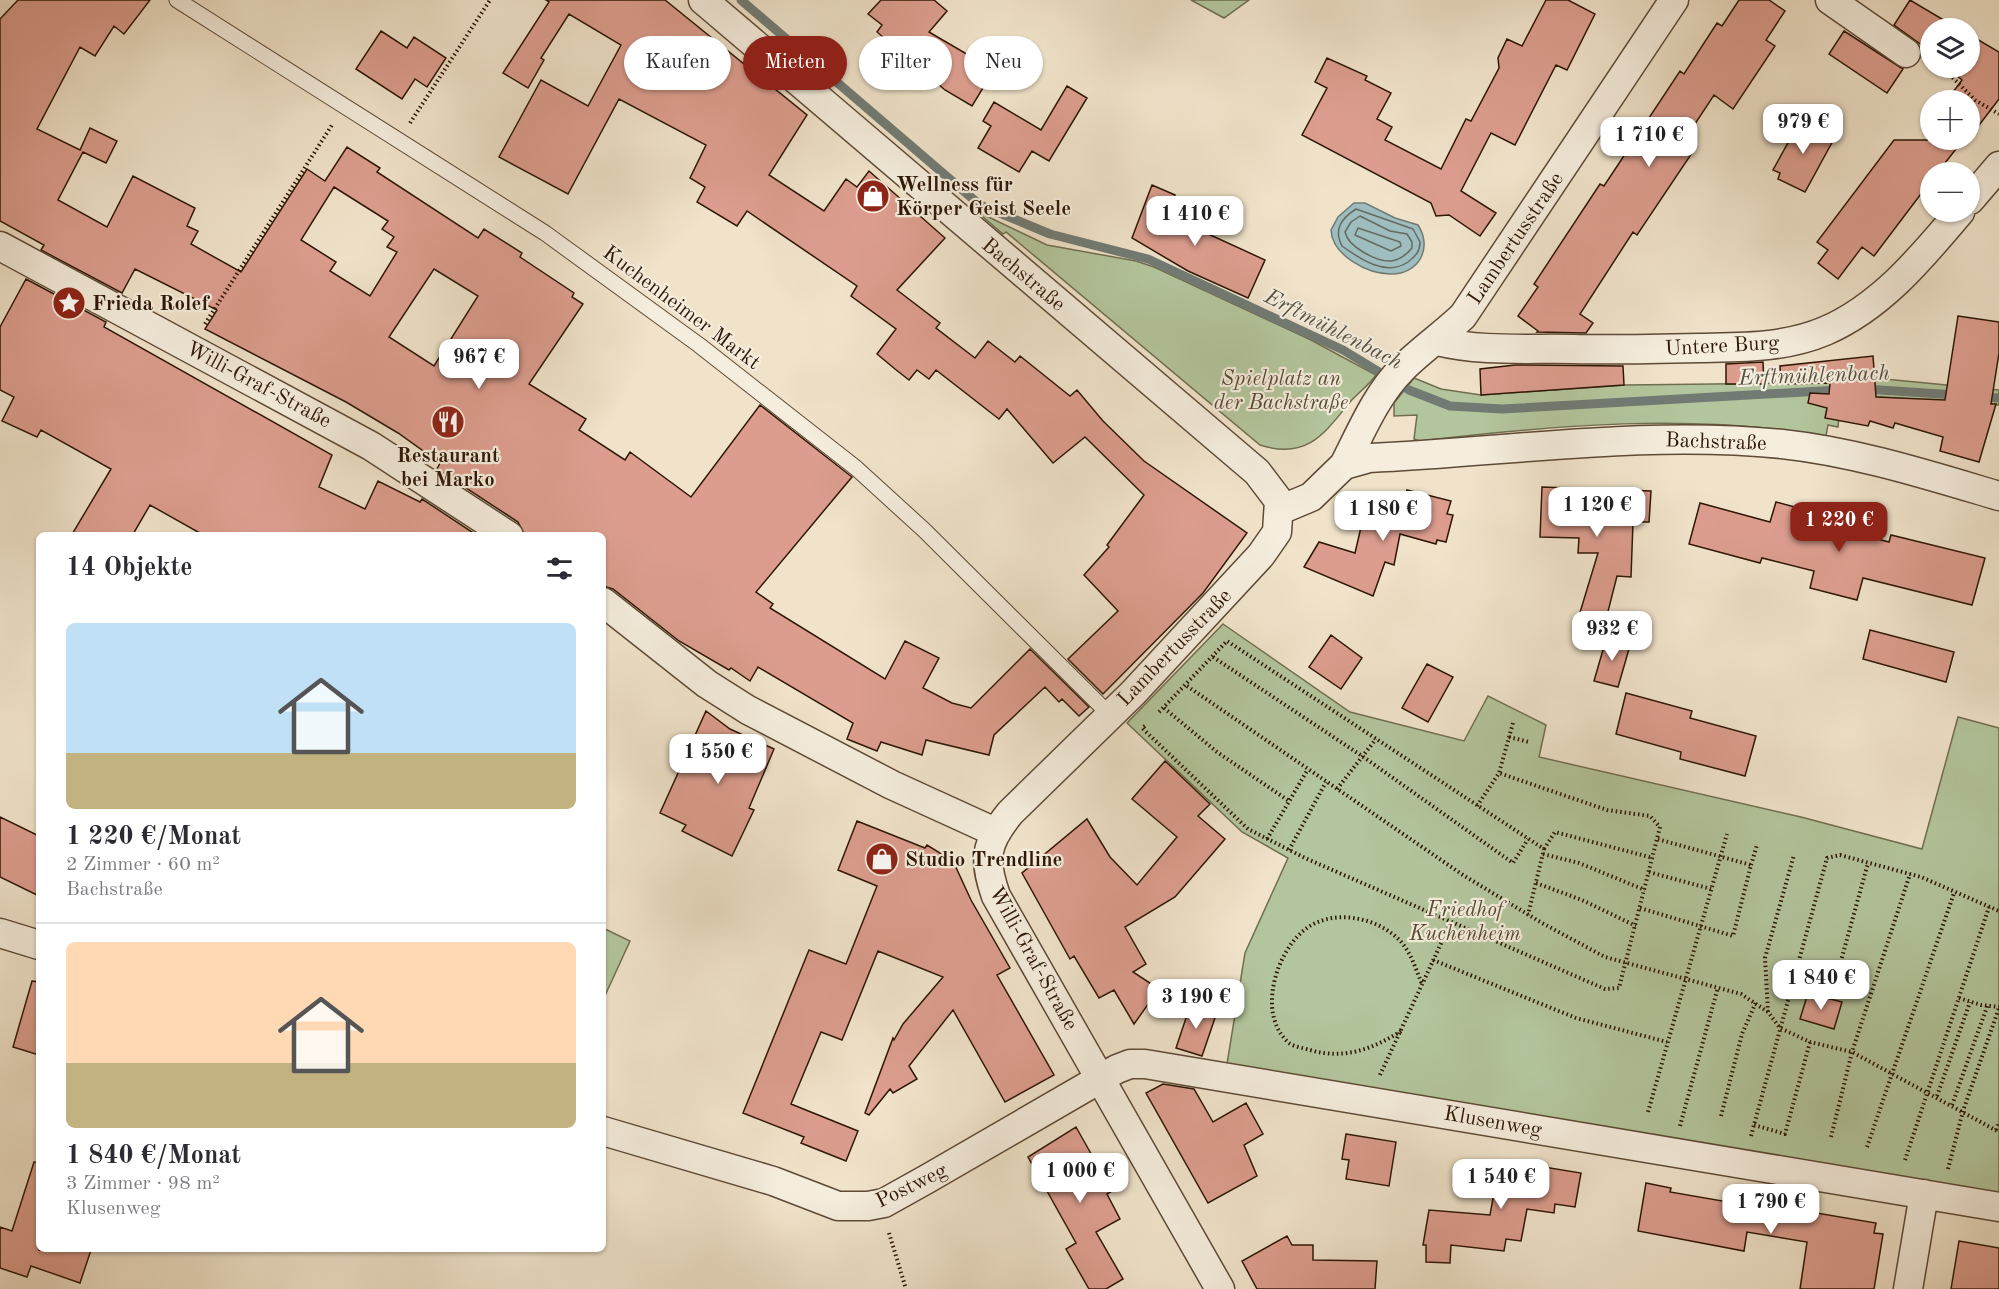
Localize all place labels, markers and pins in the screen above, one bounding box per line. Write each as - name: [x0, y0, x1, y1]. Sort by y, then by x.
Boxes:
- pin: 979 €: [1761, 104, 1845, 155]
- pin: 1 710 €: [1594, 117, 1704, 168]
- place label: Wellness für Körper Geist Seele: [896, 175, 1071, 220]
- shop icon: Wellness für Körper Geist Seele: [855, 178, 891, 214]
- pin: 1 410 €: [1140, 196, 1250, 247]
- place icon: Frieda Rolef: [51, 285, 87, 321]
- place label: Frieda Rolef: [92, 294, 210, 315]
- pin: 967 €: [437, 339, 521, 390]
- restaurant icon: Restaurant bei Marko: [430, 404, 466, 440]
- place label: Restaurant bei Marko: [396, 446, 500, 491]
- pin: 1 120 €: [1542, 487, 1652, 538]
- pin: 1 180 €: [1328, 491, 1438, 542]
- pin: 1 220 €: [1784, 502, 1894, 553]
- pin: 932 €: [1570, 611, 1654, 662]
- pin: 1 550 €: [663, 734, 773, 785]
- shop icon: Studio Trendline: [864, 841, 900, 877]
- place label: Studio Trendline: [905, 850, 1063, 871]
- pin: 1 840 €: [1766, 960, 1876, 1011]
- pin: 3 190 €: [1141, 979, 1251, 1030]
- pin: 1 000 €: [1025, 1153, 1135, 1204]
- pin: 1 540 €: [1446, 1159, 1556, 1210]
- pin: 1 790 €: [1716, 1184, 1826, 1235]

